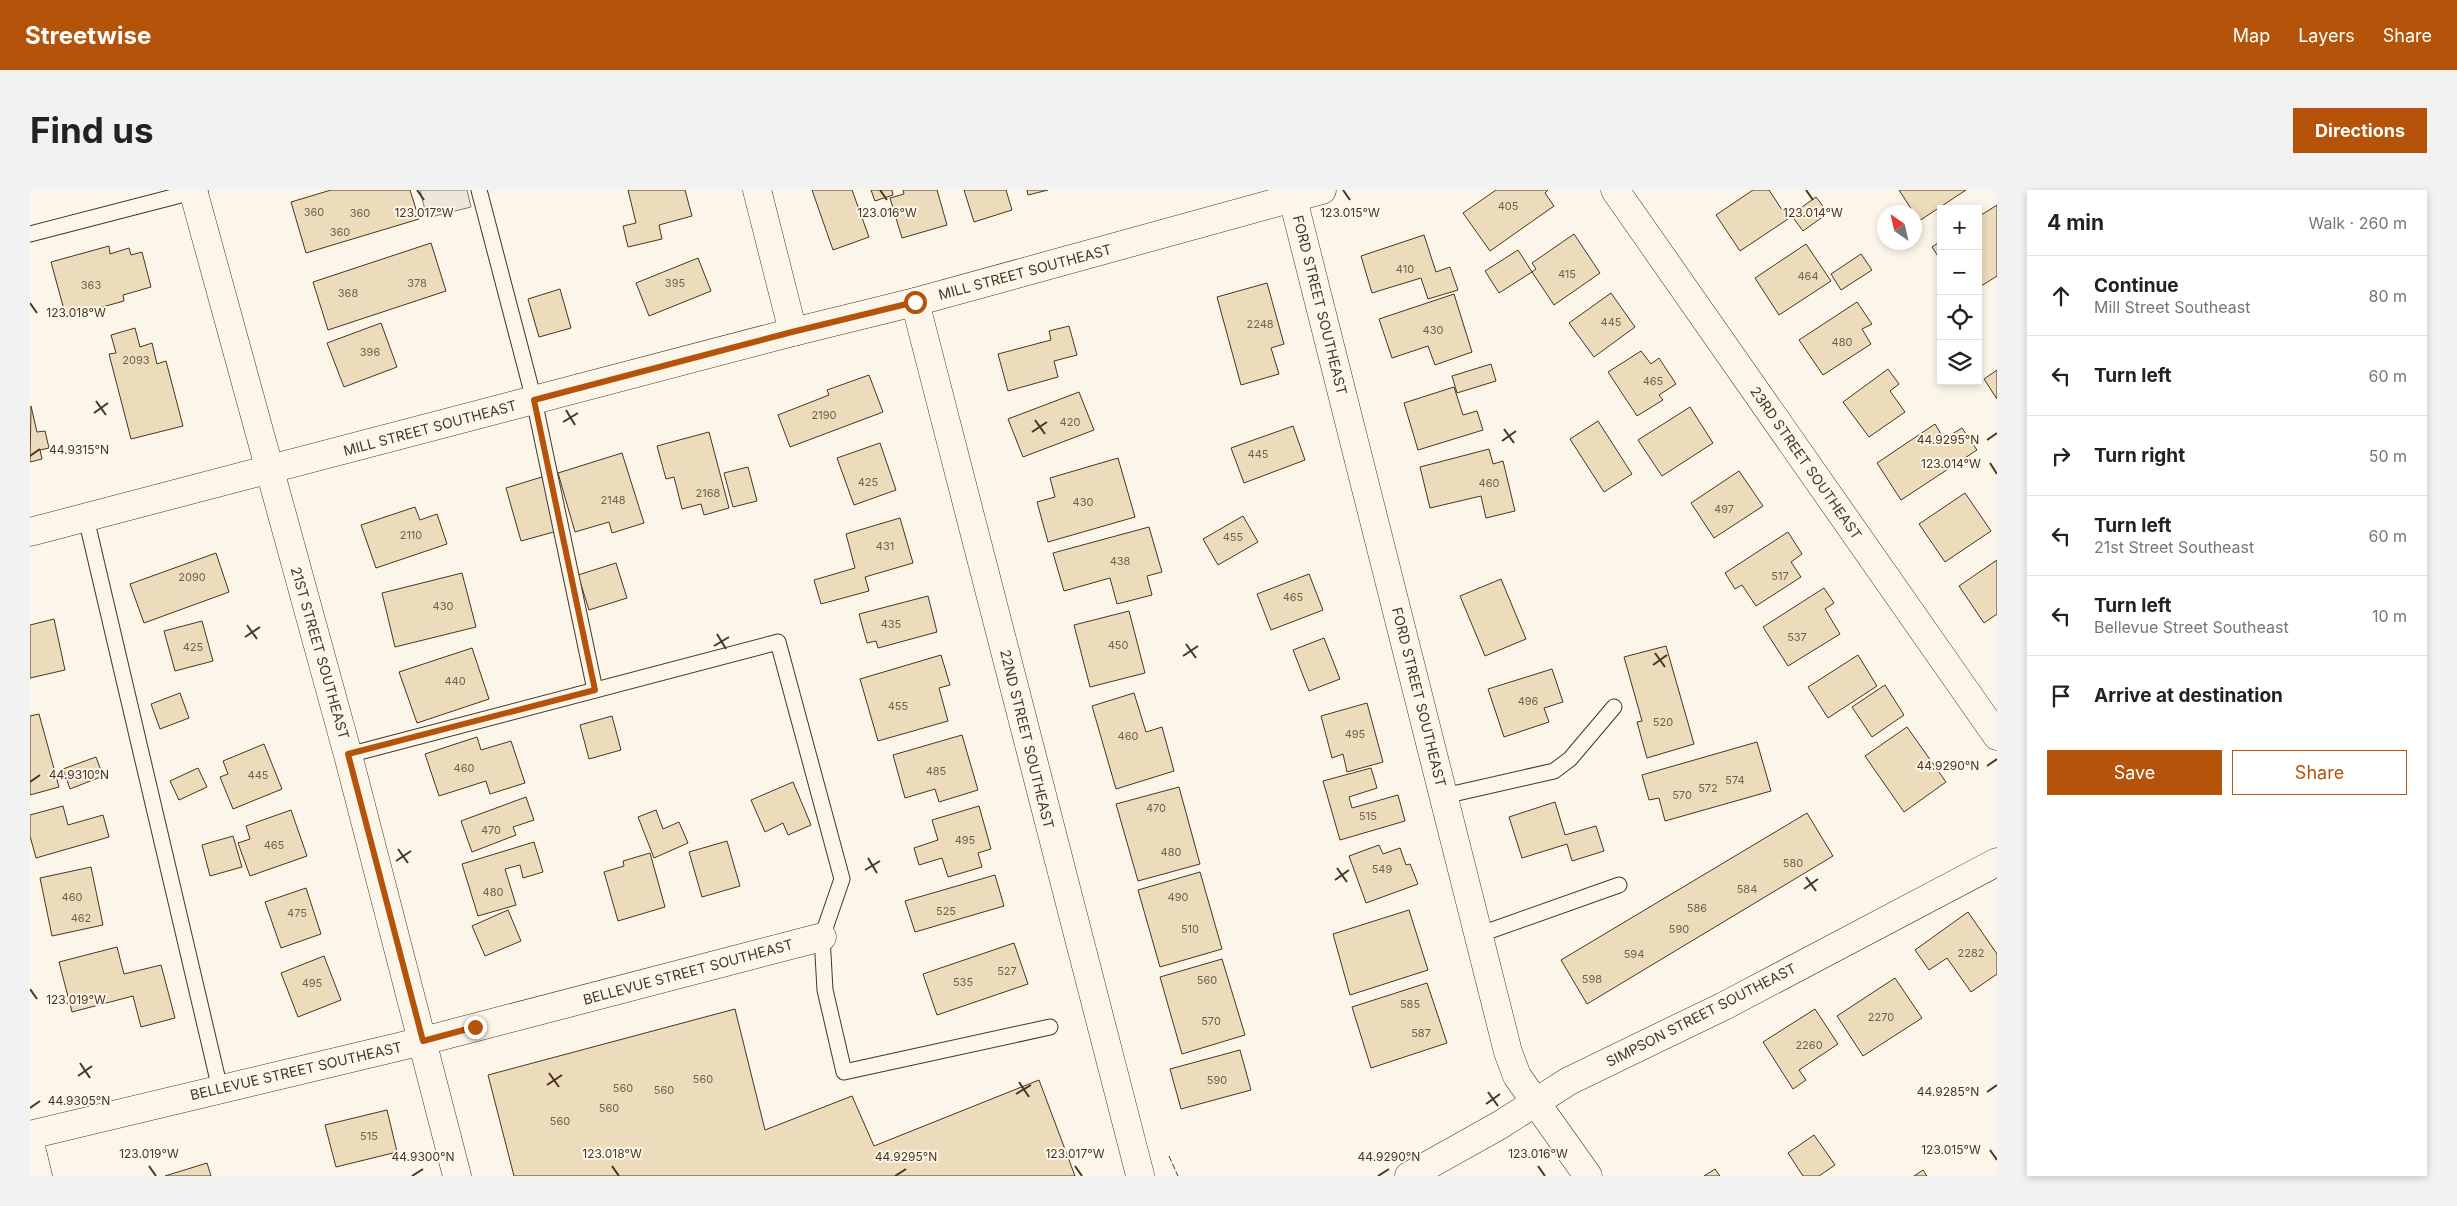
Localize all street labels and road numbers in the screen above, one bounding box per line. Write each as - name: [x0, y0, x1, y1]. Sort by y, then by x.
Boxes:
- street label: FORD STREET SOUTHEAST: [1290, 213, 1351, 396]
- street label: MILL STREET SOUTHEAST: [936, 240, 1113, 303]
- street label: 23RD STREET SOUTHEAST: [1747, 383, 1866, 542]
- street label: MILL STREET SOUTHEAST: [341, 396, 518, 459]
- street label: 21ST STREET SOUTHEAST: [288, 565, 353, 741]
- street label: FORD STREET SOUTHEAST: [1389, 605, 1450, 788]
- street label: 22ND STREET SOUTHEAST: [997, 647, 1058, 830]
- street label: BELLEVUE STREET SOUTHEAST: [581, 935, 795, 1008]
- street label: SIMPSON STREET SOUTHEAST: [1603, 959, 1799, 1070]
- street label: BELLEVUE STREET SOUTHEAST: [188, 1038, 403, 1103]

